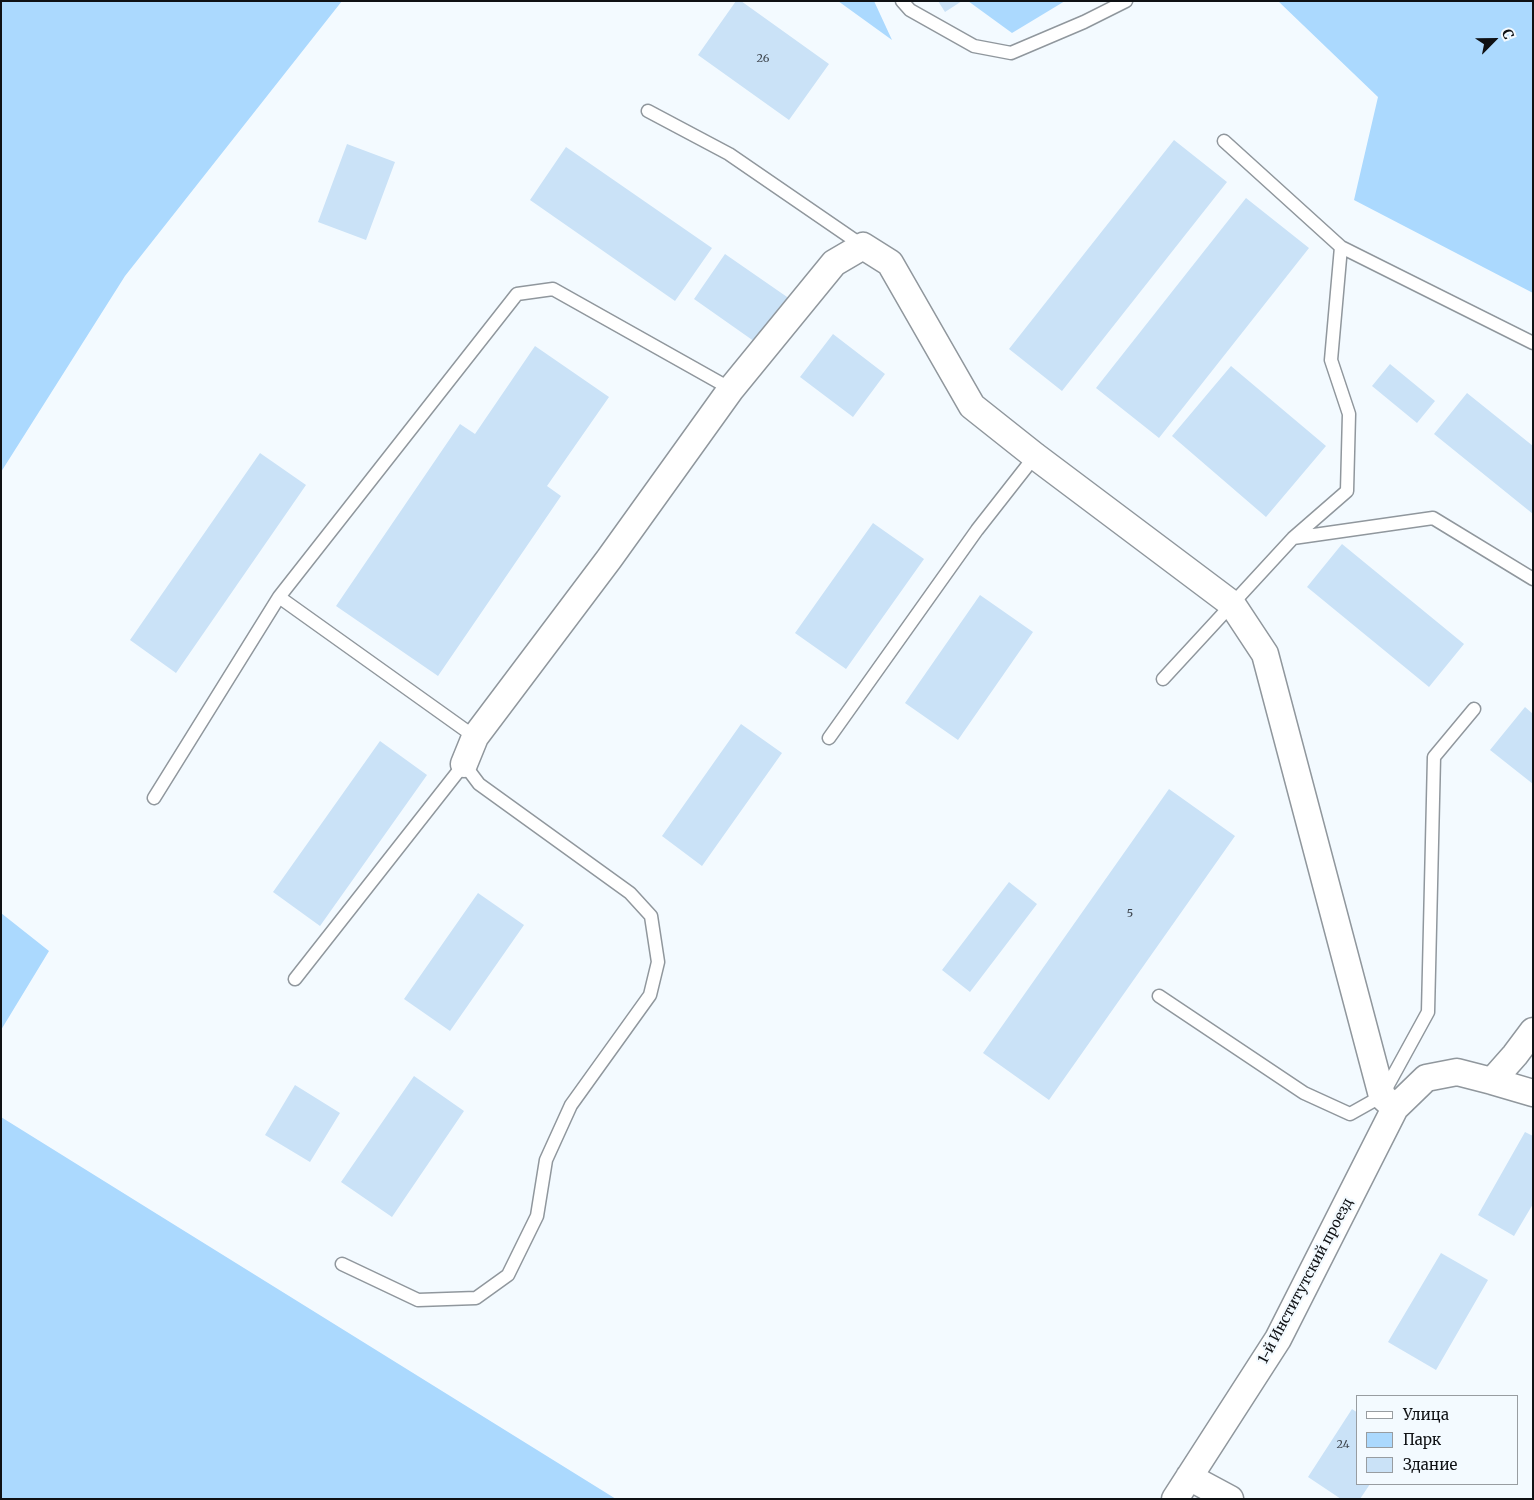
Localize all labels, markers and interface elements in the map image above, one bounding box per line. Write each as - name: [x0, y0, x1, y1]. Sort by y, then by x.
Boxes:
- north arrow: [1469, 15, 1519, 65]
- text: С: [1498, 26, 1518, 42]
- house number: 26: [757, 52, 769, 66]
- house number: 5: [1127, 907, 1133, 921]
- street label: 1-й Институтский проезд: [1255, 1195, 1357, 1367]
- legend: [1356, 1395, 1519, 1485]
- text: Улица: [1403, 1405, 1449, 1424]
- text: Парк: [1403, 1430, 1441, 1449]
- house number: 24: [1337, 1438, 1349, 1452]
- text: Здание: [1403, 1455, 1457, 1474]

